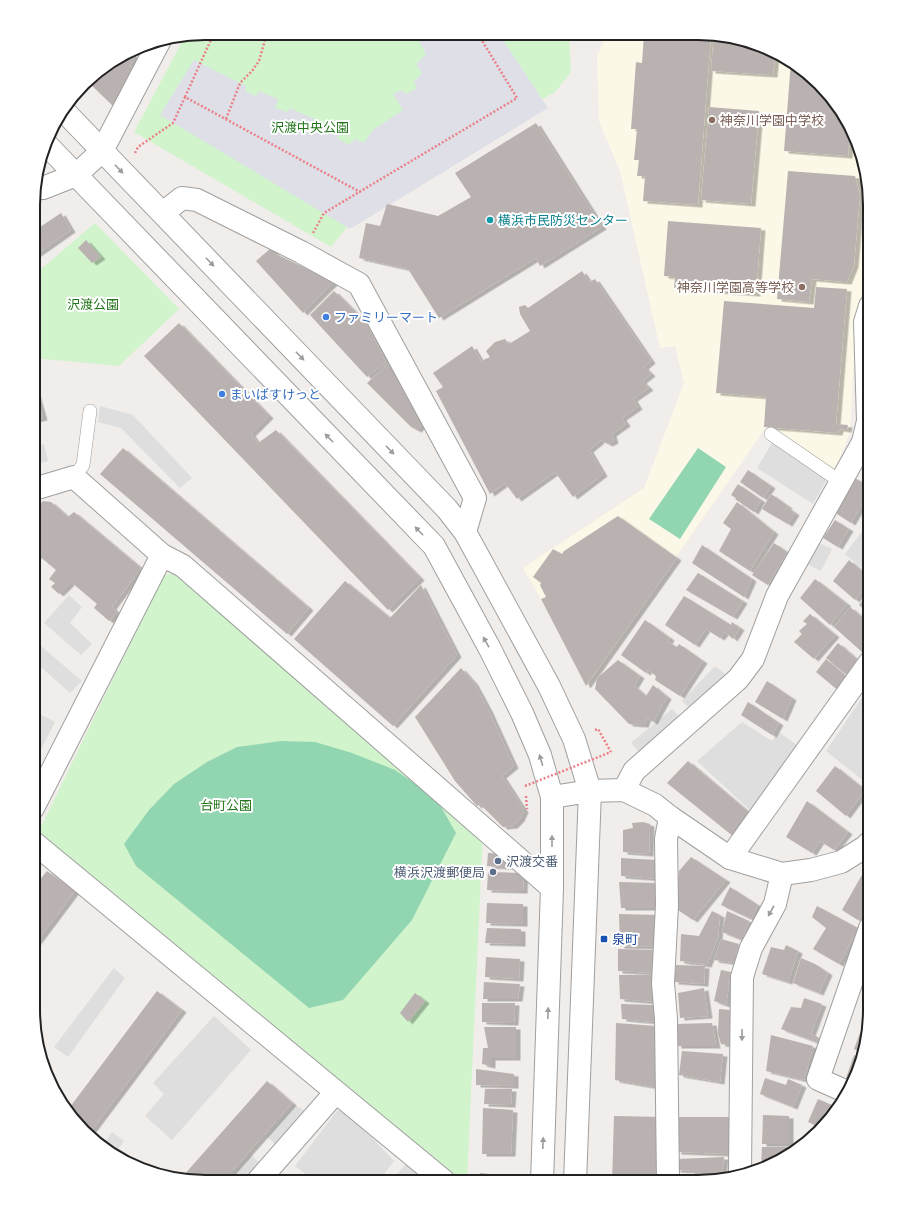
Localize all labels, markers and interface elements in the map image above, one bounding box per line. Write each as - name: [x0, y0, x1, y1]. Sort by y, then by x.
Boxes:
- place label: 神奈川学園中学校: [720, 113, 824, 127]
- marker: 神奈川学園中学校: [707, 115, 717, 125]
- park label: 沢渡中央公園: [271, 120, 349, 134]
- one-way arrow: [114, 164, 124, 174]
- place label: 横浜市民防災センター: [498, 213, 628, 227]
- marker: 横浜市民防災センター: [485, 215, 495, 225]
- one-way arrow: [205, 257, 214, 267]
- place label: 神奈川学園高等学校: [677, 280, 794, 294]
- marker: 神奈川学園高等学校: [797, 282, 807, 292]
- park label: 沢渡公園: [67, 297, 119, 311]
- place label: ファミリーマート: [334, 310, 438, 324]
- marker: ファミリーマート: [321, 312, 331, 322]
- one-way arrow: [295, 351, 304, 361]
- place label: まいばすけっと: [230, 387, 321, 401]
- marker: まいばすけっと: [217, 389, 227, 399]
- one-way arrow: [324, 433, 334, 443]
- one-way arrow: [385, 445, 395, 455]
- one-way arrow: [415, 526, 424, 536]
- one-way arrow: [483, 636, 490, 648]
- one-way arrow: [538, 753, 544, 765]
- park label: 台町公園: [200, 798, 252, 812]
- one-way arrow: [549, 834, 555, 847]
- place label: 沢渡交番: [506, 854, 558, 868]
- marker: 沢渡交番: [493, 856, 503, 866]
- place label: 横浜沢渡郵便局: [394, 865, 485, 879]
- marker: 横浜沢渡郵便局: [488, 867, 498, 877]
- one-way arrow: [768, 905, 775, 917]
- place label: 泉町: [612, 932, 638, 946]
- marker: 泉町: [599, 934, 609, 944]
- one-way arrow: [544, 1007, 551, 1019]
- one-way arrow: [739, 1029, 745, 1042]
- one-way arrow: [540, 1136, 546, 1149]

